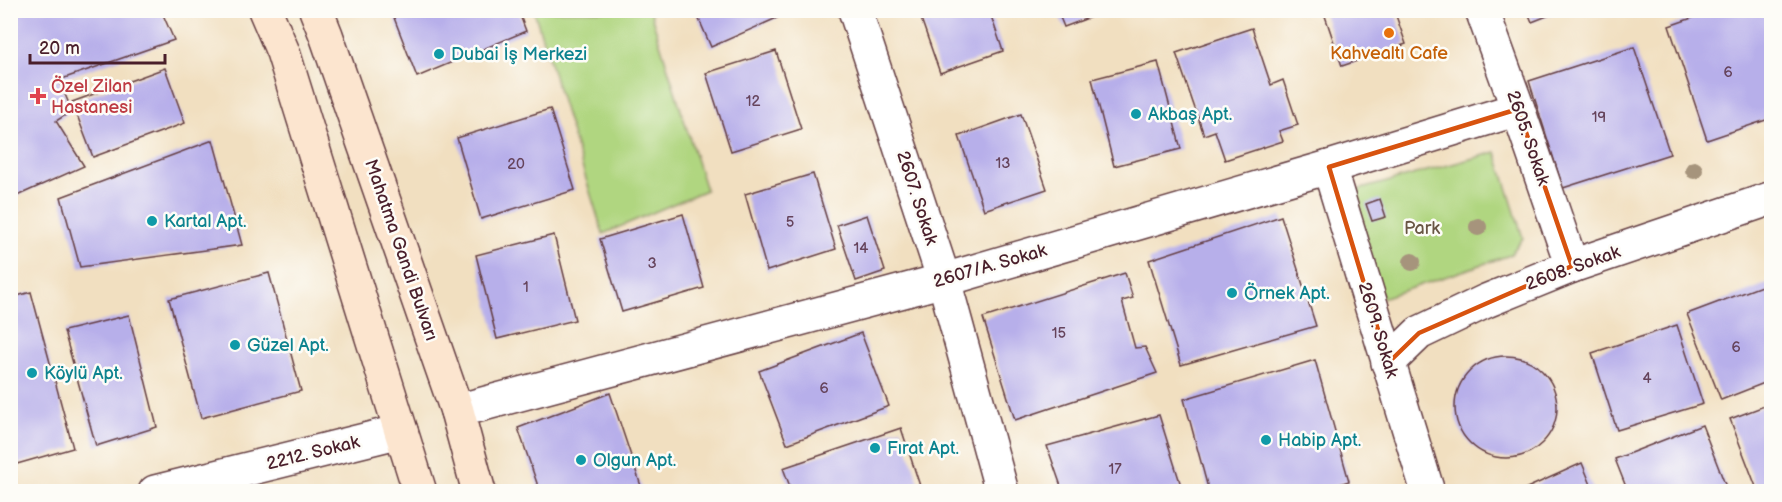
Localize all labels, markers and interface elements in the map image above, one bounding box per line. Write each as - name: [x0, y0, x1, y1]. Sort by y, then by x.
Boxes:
- marker: Kahvealtı Cafe: [1382, 26, 1396, 40]
- scale bar: [30, 27, 165, 65]
- text: 20 m: [39, 38, 80, 59]
- place label: Dubai İş Merkezi: [451, 43, 587, 65]
- place label: Kahvealtı Cafe: [1330, 43, 1448, 64]
- marker: Dubai İş Merkezi: [432, 47, 446, 61]
- house number: 6: [1723, 63, 1733, 82]
- place label: Özel Zilan Hastanesi: [51, 75, 132, 118]
- marker: Özel Zilan Hastanesi: [29, 87, 47, 105]
- street label: 2605. Sokak: [1502, 88, 1554, 188]
- house number: 12: [746, 92, 760, 111]
- place label: Akbaş Apt.: [1148, 104, 1232, 125]
- marker: Akbaş Apt.: [1129, 107, 1143, 121]
- house number: 19: [1592, 108, 1606, 127]
- street label: 2607. Sokak: [892, 148, 942, 248]
- house number: 13: [995, 154, 1011, 173]
- house number: 20: [507, 155, 525, 174]
- street label: Mahatma Gandi Bulvarı: [360, 157, 442, 343]
- place label: Kartal Apt.: [164, 211, 247, 232]
- house number: 5: [786, 213, 794, 232]
- marker: Kartal Apt.: [145, 214, 159, 228]
- park label: Park: [1404, 218, 1440, 239]
- house number: 14: [854, 239, 868, 258]
- street label: 2607/A. Sokak: [931, 240, 1049, 292]
- street label: 2608. Sokak: [1523, 241, 1623, 295]
- house number: 3: [647, 254, 657, 273]
- house number: 1: [523, 278, 529, 297]
- street label: 2609. Sokak: [1353, 279, 1403, 381]
- place label: Örnek Apt.: [1244, 282, 1330, 304]
- marker: Örnek Apt.: [1225, 286, 1239, 300]
- house number: 15: [1052, 324, 1066, 343]
- place label: Güzel Apt.: [247, 335, 329, 356]
- marker: Güzel Apt.: [228, 338, 242, 352]
- house number: 6: [1731, 338, 1741, 357]
- place label: Köylü Apt.: [44, 363, 123, 384]
- marker: Köylü Apt.: [25, 366, 39, 380]
- house number: 4: [1642, 369, 1652, 388]
- house number: 6: [819, 379, 829, 398]
- place label: Habip Apt.: [1278, 430, 1361, 451]
- street label: 2212. Sokak: [264, 431, 362, 475]
- marker: Habip Apt.: [1259, 433, 1273, 447]
- place label: Fırat Apt.: [887, 438, 959, 459]
- marker: Fırat Apt.: [868, 441, 882, 455]
- place label: Olgun Apt.: [593, 450, 676, 471]
- marker: Olgun Apt.: [574, 453, 588, 467]
- house number: 17: [1108, 460, 1122, 479]

